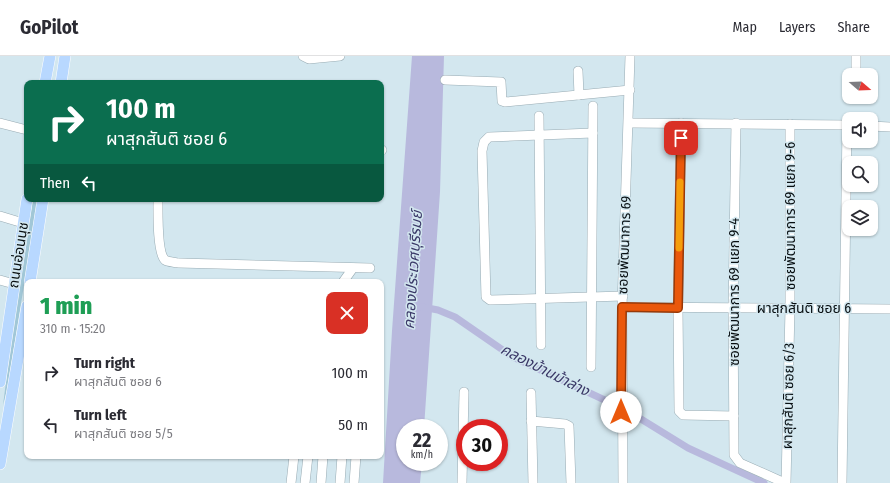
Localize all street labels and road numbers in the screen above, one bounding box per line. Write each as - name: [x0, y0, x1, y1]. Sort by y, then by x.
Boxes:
- street label: ซอยพัฒนาการ 69 แยก 9-6: [782, 142, 799, 290]
- street label: ซอยพัฒนาการ 69: [614, 195, 635, 295]
- street label: ซอยพัฒนาการ 69 แยก 9-4: [726, 218, 743, 366]
- street label: ถนนอ่อนนุช: [5, 221, 32, 289]
- street label: ผาสุกสันติ ซอย 6: [757, 300, 851, 317]
- street label: ผาสุกสันติ ซอย 6/3: [779, 343, 798, 449]

